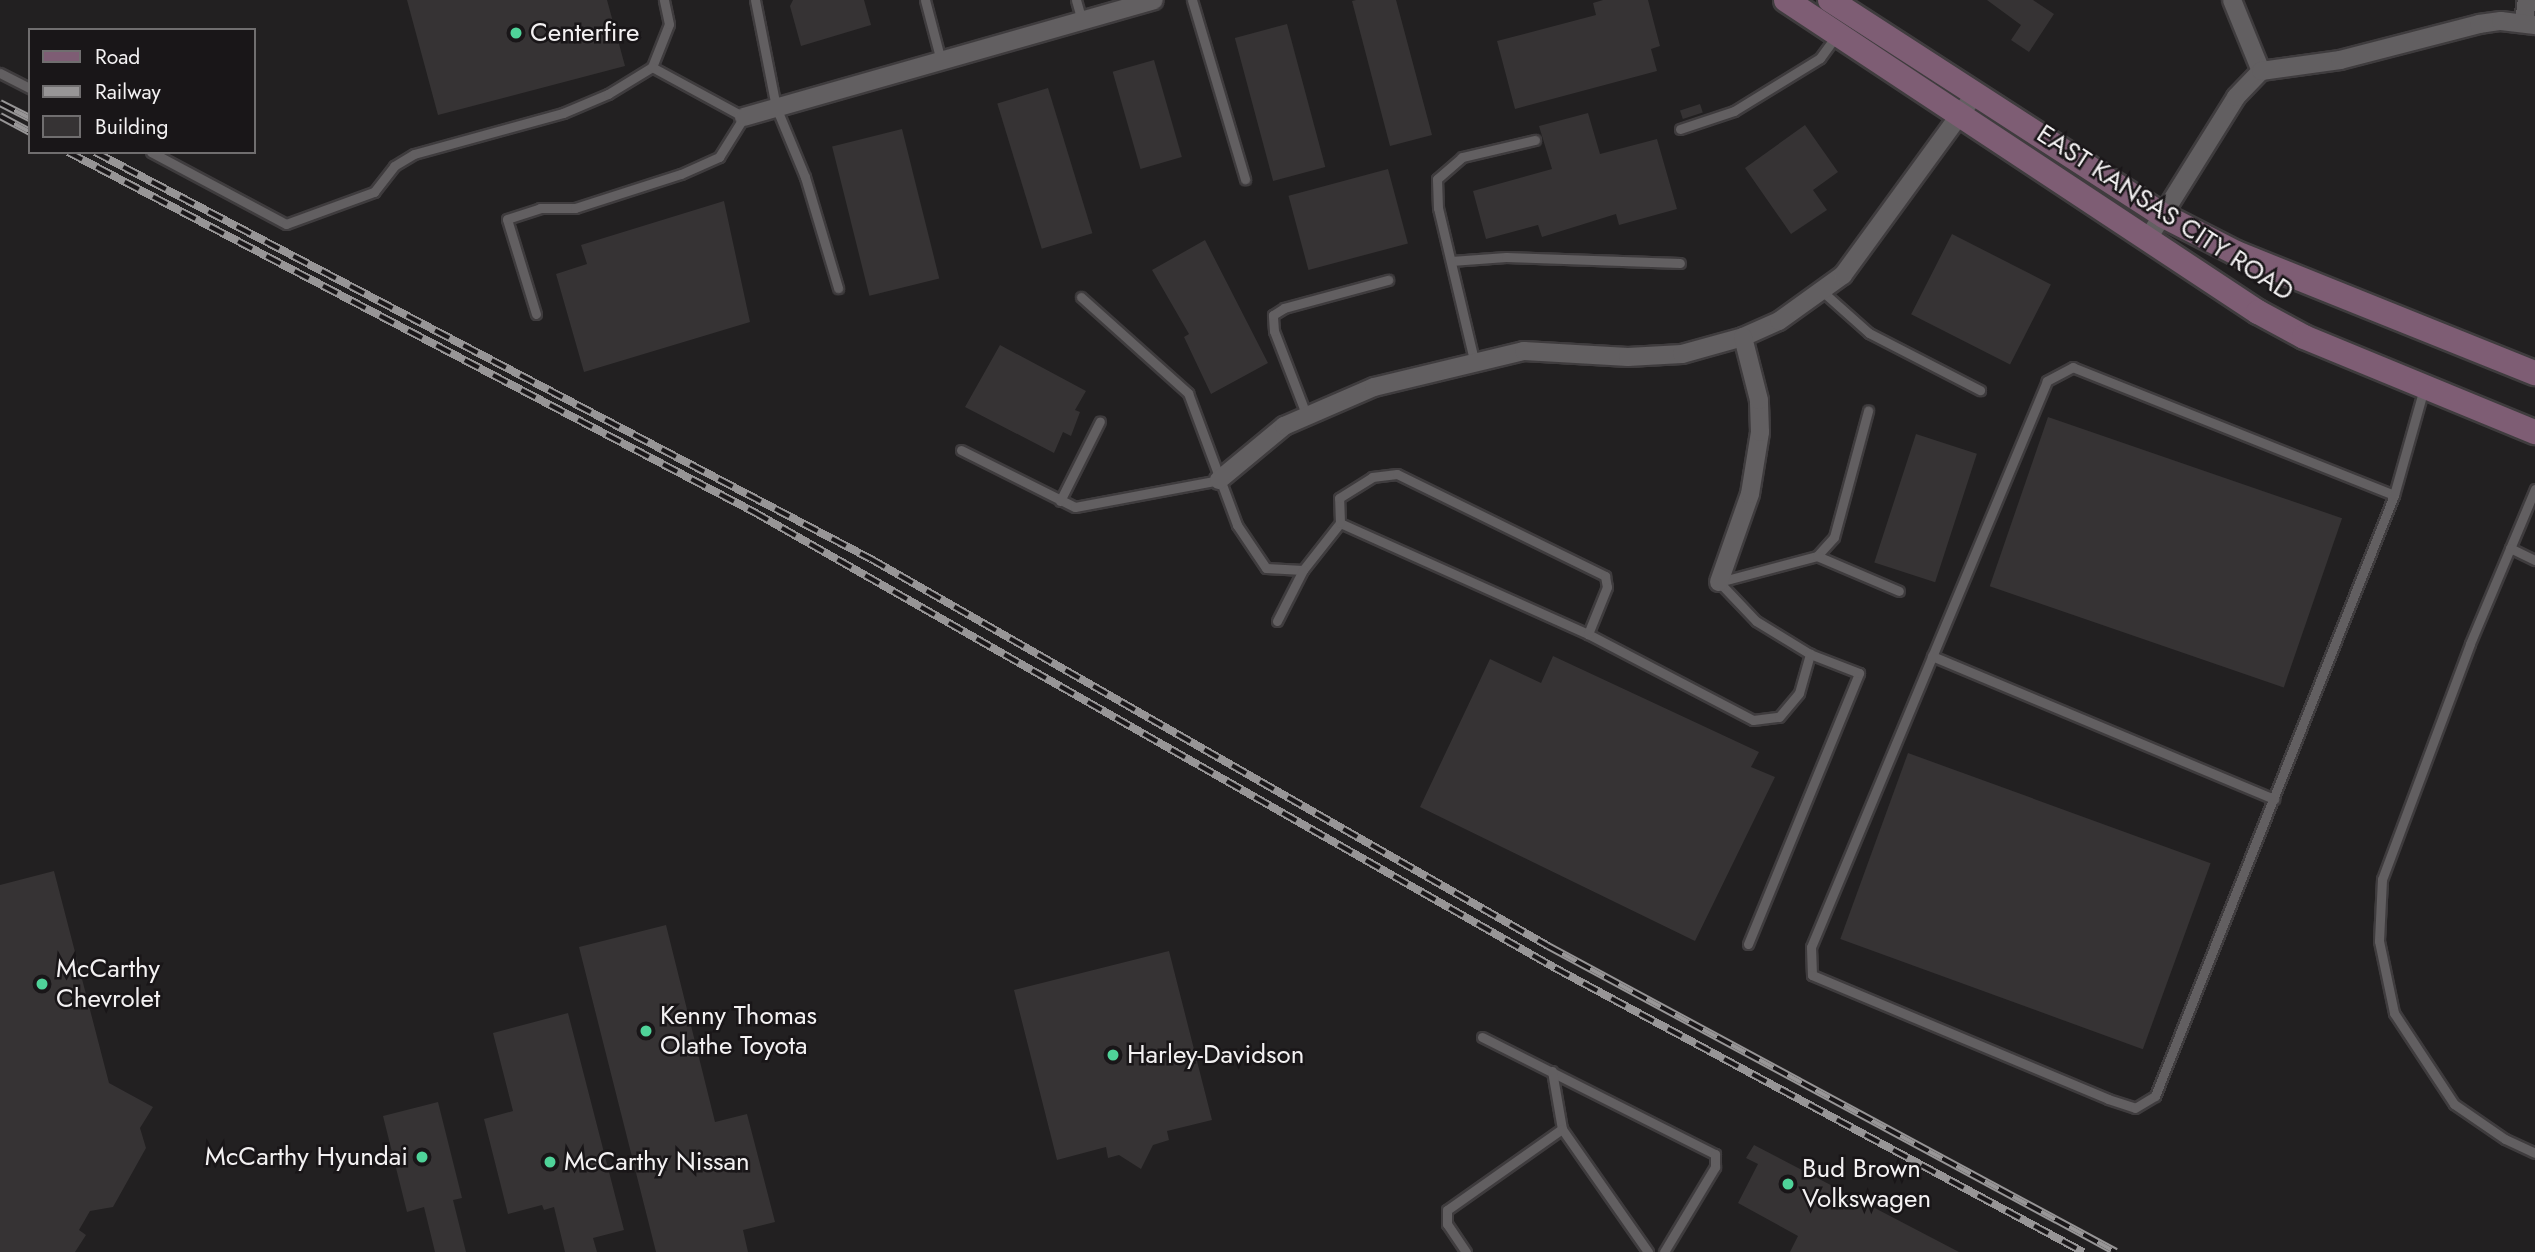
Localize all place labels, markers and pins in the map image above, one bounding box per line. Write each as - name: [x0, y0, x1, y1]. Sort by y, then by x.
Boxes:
- place label: Centerfire: [530, 17, 640, 49]
- marker: Centerfire: [508, 25, 524, 41]
- place label: McCarthy Chevrolet: [56, 953, 160, 1014]
- marker: McCarthy Chevrolet: [34, 976, 50, 992]
- place label: Kenny Thomas Olathe Toyota: [660, 1000, 817, 1062]
- marker: Kenny Thomas Olathe Toyota: [638, 1023, 654, 1039]
- place label: Harley-Davidson: [1127, 1039, 1304, 1071]
- marker: Harley-Davidson: [1105, 1047, 1121, 1063]
- place label: McCarthy Hyundai: [205, 1141, 408, 1173]
- place label: McCarthy Nissan: [564, 1146, 750, 1178]
- marker: McCarthy Hyundai: [414, 1149, 430, 1165]
- place label: Bud Brown Volkswagen: [1802, 1153, 1931, 1214]
- marker: McCarthy Nissan: [542, 1154, 558, 1170]
- marker: Bud Brown Volkswagen: [1780, 1176, 1796, 1192]

